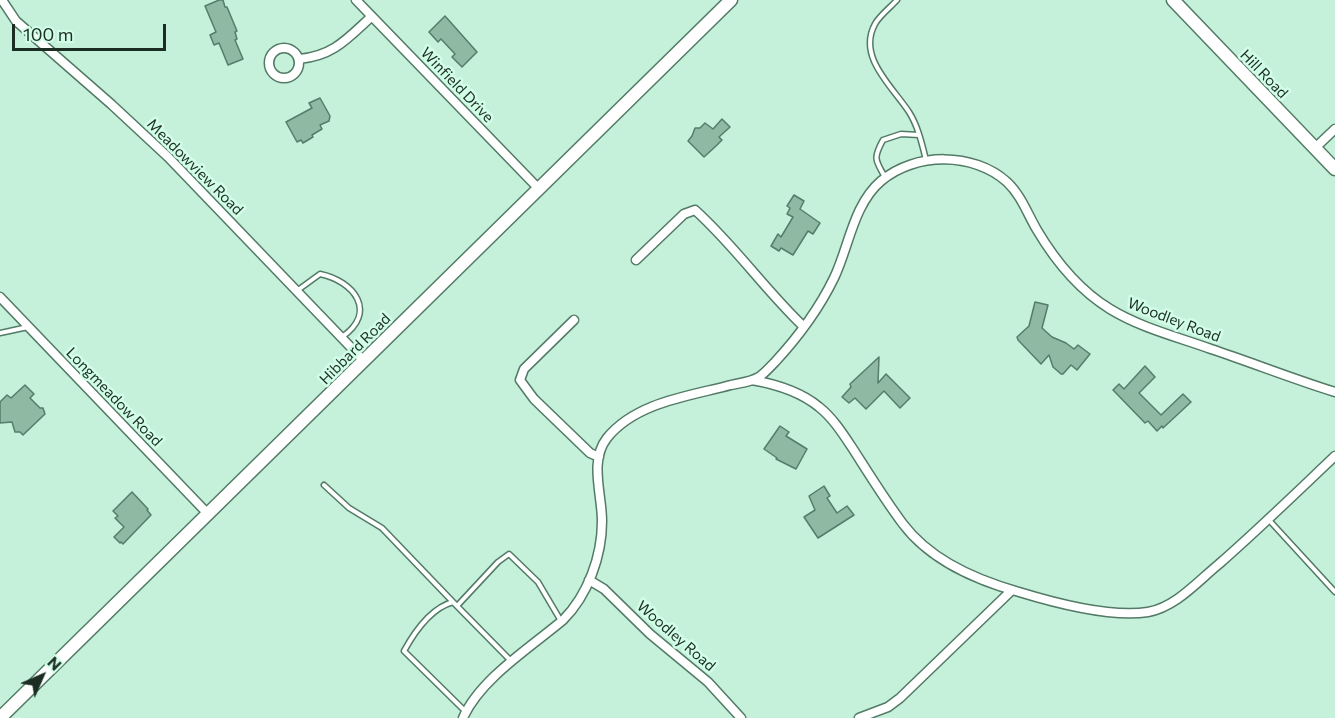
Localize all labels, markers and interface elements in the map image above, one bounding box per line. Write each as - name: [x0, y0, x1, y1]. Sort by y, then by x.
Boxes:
- scale bar: [15, 12, 170, 50]
- text: 100 m: [23, 23, 73, 45]
- street label: Winfield Drive: [417, 44, 497, 126]
- street label: Hill Road: [1236, 46, 1292, 102]
- street label: Meadowview Road: [143, 115, 247, 219]
- street label: Woodley Road: [1125, 294, 1223, 346]
- street label: Hibbard Road: [316, 310, 394, 388]
- street label: Longmeadow Road: [62, 344, 166, 450]
- street label: Woodley Road: [633, 597, 719, 675]
- north arrow: [12, 646, 72, 706]
- text: N: [44, 652, 66, 674]

